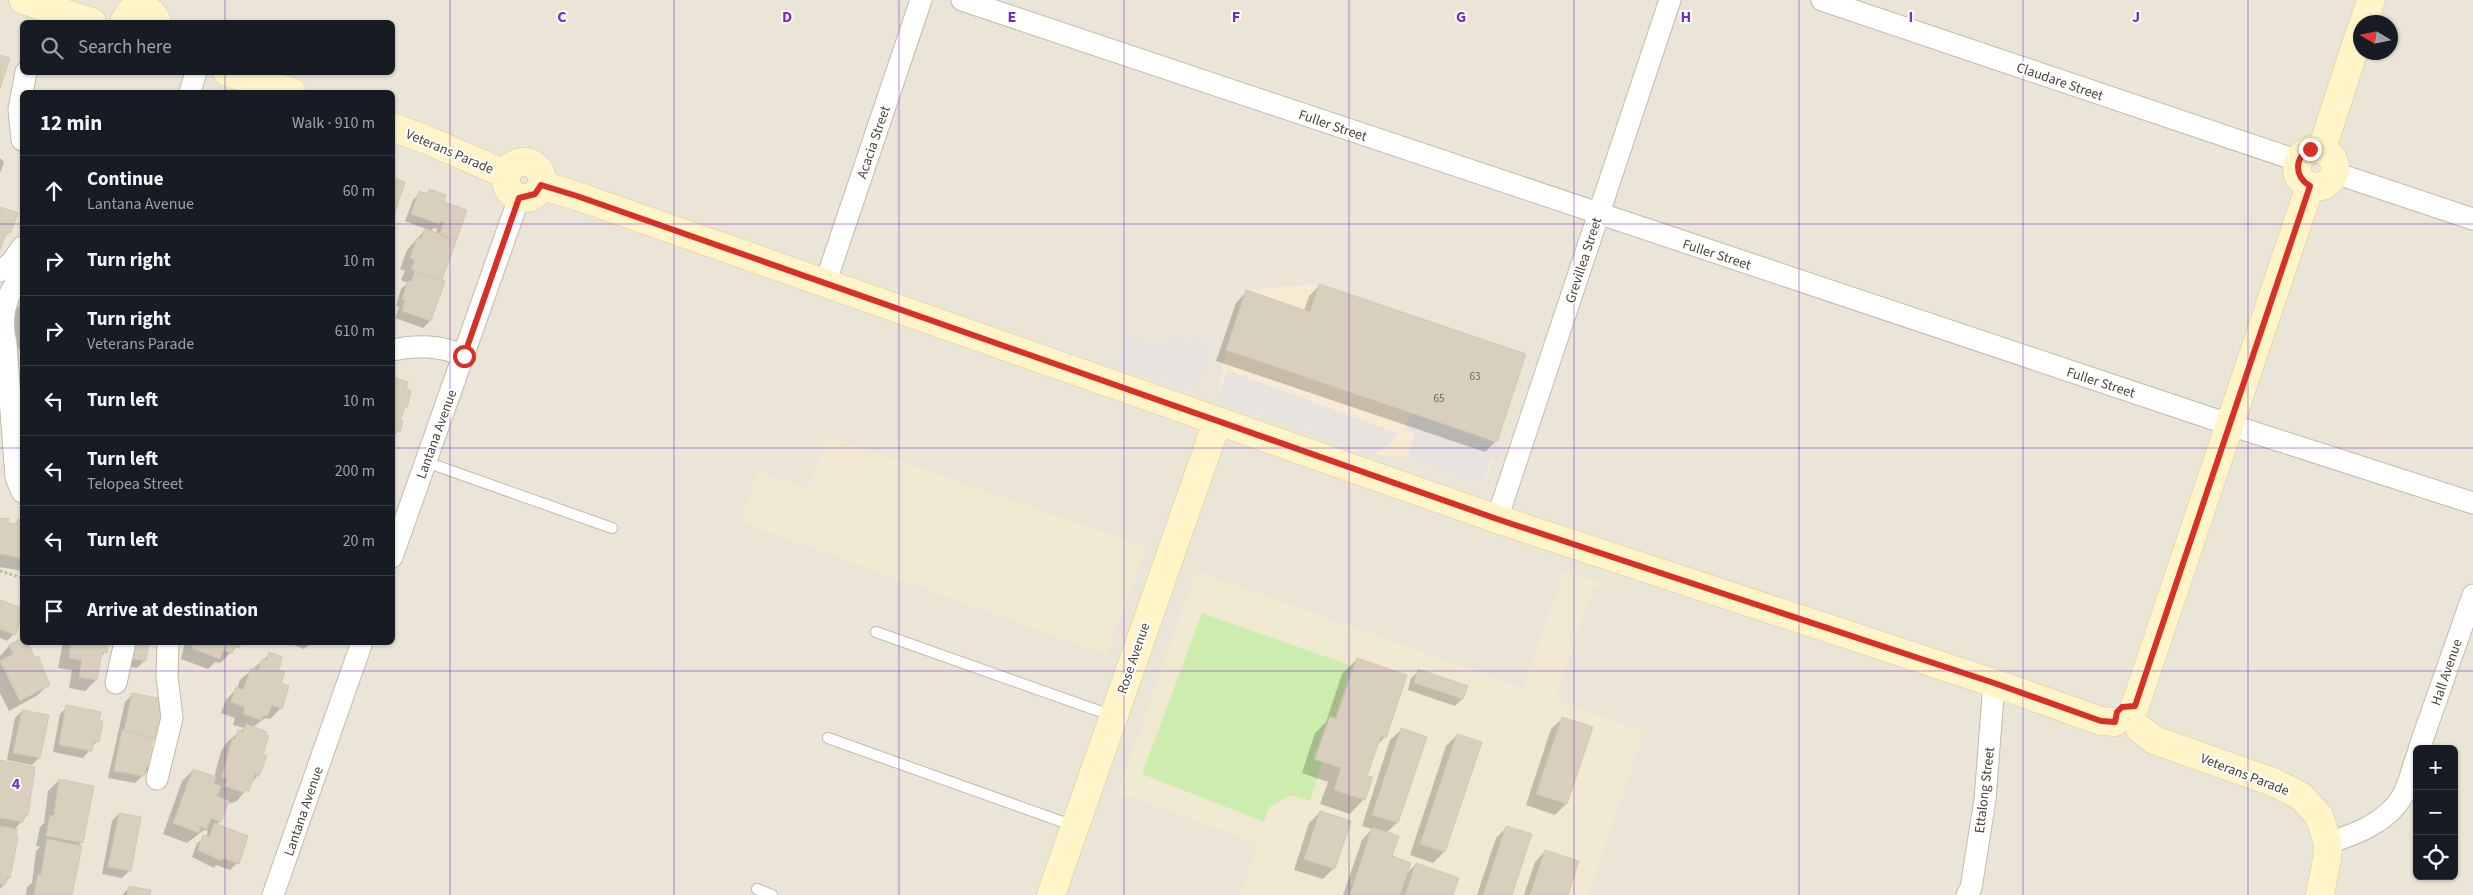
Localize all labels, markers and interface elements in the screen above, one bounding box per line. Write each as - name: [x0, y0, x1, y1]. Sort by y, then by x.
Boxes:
- text: C: [557, 6, 567, 28]
- text: D: [782, 6, 792, 28]
- text: E: [1008, 6, 1016, 28]
- text: F: [1232, 6, 1240, 28]
- text: G: [1456, 6, 1466, 28]
- text: H: [1681, 6, 1691, 28]
- text: I: [1909, 6, 1913, 28]
- text: J: [2132, 6, 2140, 28]
- north arrow: [2353, 15, 2398, 60]
- search box: [20, 20, 395, 75]
- icon: search: [38, 34, 66, 62]
- text: Search here: [78, 34, 172, 61]
- street label: Claudare Street: [2014, 58, 2106, 106]
- street label: Acacia Street: [852, 103, 896, 181]
- street label: Fuller Street: [1296, 105, 1370, 147]
- text: 12 min: [40, 108, 102, 138]
- text: Walk · 910 m: [292, 112, 375, 134]
- street label: Veterans Parade: [402, 124, 497, 179]
- route end: [2299, 138, 2322, 161]
- text: Continue: [87, 166, 164, 193]
- icon: ahead: [40, 177, 68, 205]
- text: 60 m: [343, 180, 375, 202]
- text: Lantana Avenue: [87, 193, 194, 215]
- street label: Grevillea Street: [1561, 215, 1607, 306]
- street label: Fuller Street: [1680, 234, 1754, 276]
- icon: right: [40, 247, 68, 275]
- text: Turn right: [87, 247, 171, 274]
- text: 10 m: [343, 250, 375, 272]
- text: Turn right: [87, 306, 171, 333]
- icon: right: [40, 317, 68, 345]
- text: 610 m: [335, 320, 375, 342]
- text: Veterans Parade: [87, 333, 194, 355]
- route start: [453, 345, 476, 368]
- street label: Fuller Street: [2064, 362, 2138, 404]
- house number: 63: [1470, 369, 1480, 384]
- icon: left: [40, 387, 68, 415]
- text: Turn left: [87, 387, 158, 414]
- street label: Lantana Avenue: [412, 387, 462, 482]
- text: 10 m: [343, 390, 375, 412]
- house number: 65: [1434, 391, 1444, 406]
- text: Turn left: [87, 446, 158, 473]
- icon: left: [40, 457, 68, 485]
- text: 200 m: [335, 460, 375, 482]
- text: Telopea Street: [87, 473, 183, 495]
- icon: left: [40, 527, 68, 555]
- text: Turn left: [87, 527, 158, 554]
- text: 20 m: [343, 530, 375, 552]
- icon: arrive: [40, 597, 68, 625]
- text: Arrive at destination: [87, 597, 258, 624]
- street label: Rose Avenue: [1112, 620, 1155, 697]
- street label: Hall Avenue: [2426, 636, 2468, 708]
- map controls: [2413, 745, 2458, 880]
- button: +: [2413, 745, 2458, 790]
- street label: Ettalong Street: [1970, 746, 2000, 834]
- street label: Veterans Parade: [2197, 749, 2292, 801]
- street label: Lantana Avenue: [279, 764, 329, 859]
- text: 4: [12, 773, 21, 795]
- button: −: [2413, 790, 2458, 835]
- button: locate: [2413, 835, 2458, 880]

